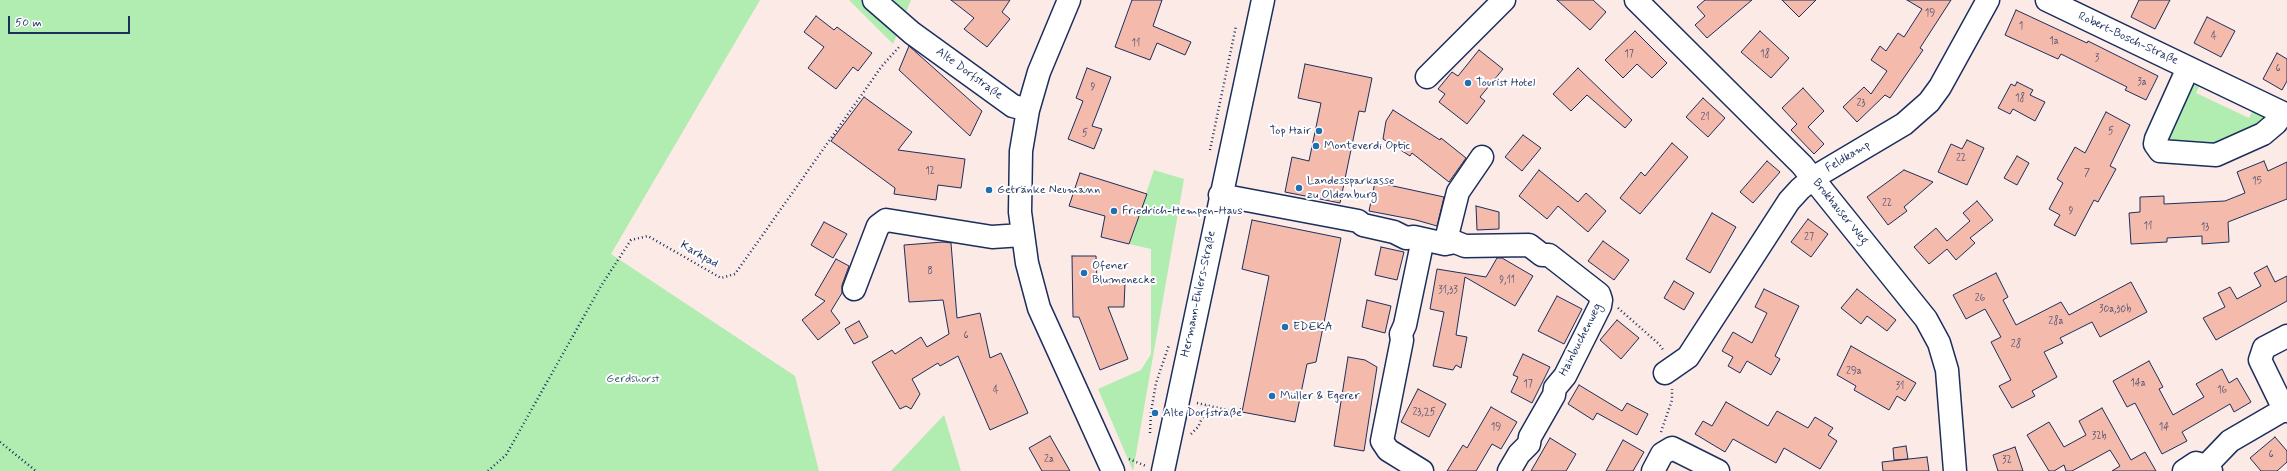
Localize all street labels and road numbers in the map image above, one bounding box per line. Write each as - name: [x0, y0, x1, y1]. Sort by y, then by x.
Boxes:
- street label: Robert-Bosch-Straße: [2075, 9, 2181, 69]
- street label: Alte Dorfstraße: [933, 45, 1005, 103]
- street label: Feldkamp: [1823, 138, 1873, 176]
- street label: Brokhauser Weg: [1809, 176, 1871, 248]
- street label: Hermann-Ehlers-Straße: [1179, 230, 1219, 358]
- street label: Karkpad: [677, 238, 721, 272]
- street label: Hainbuchenweg: [1556, 301, 1606, 379]

